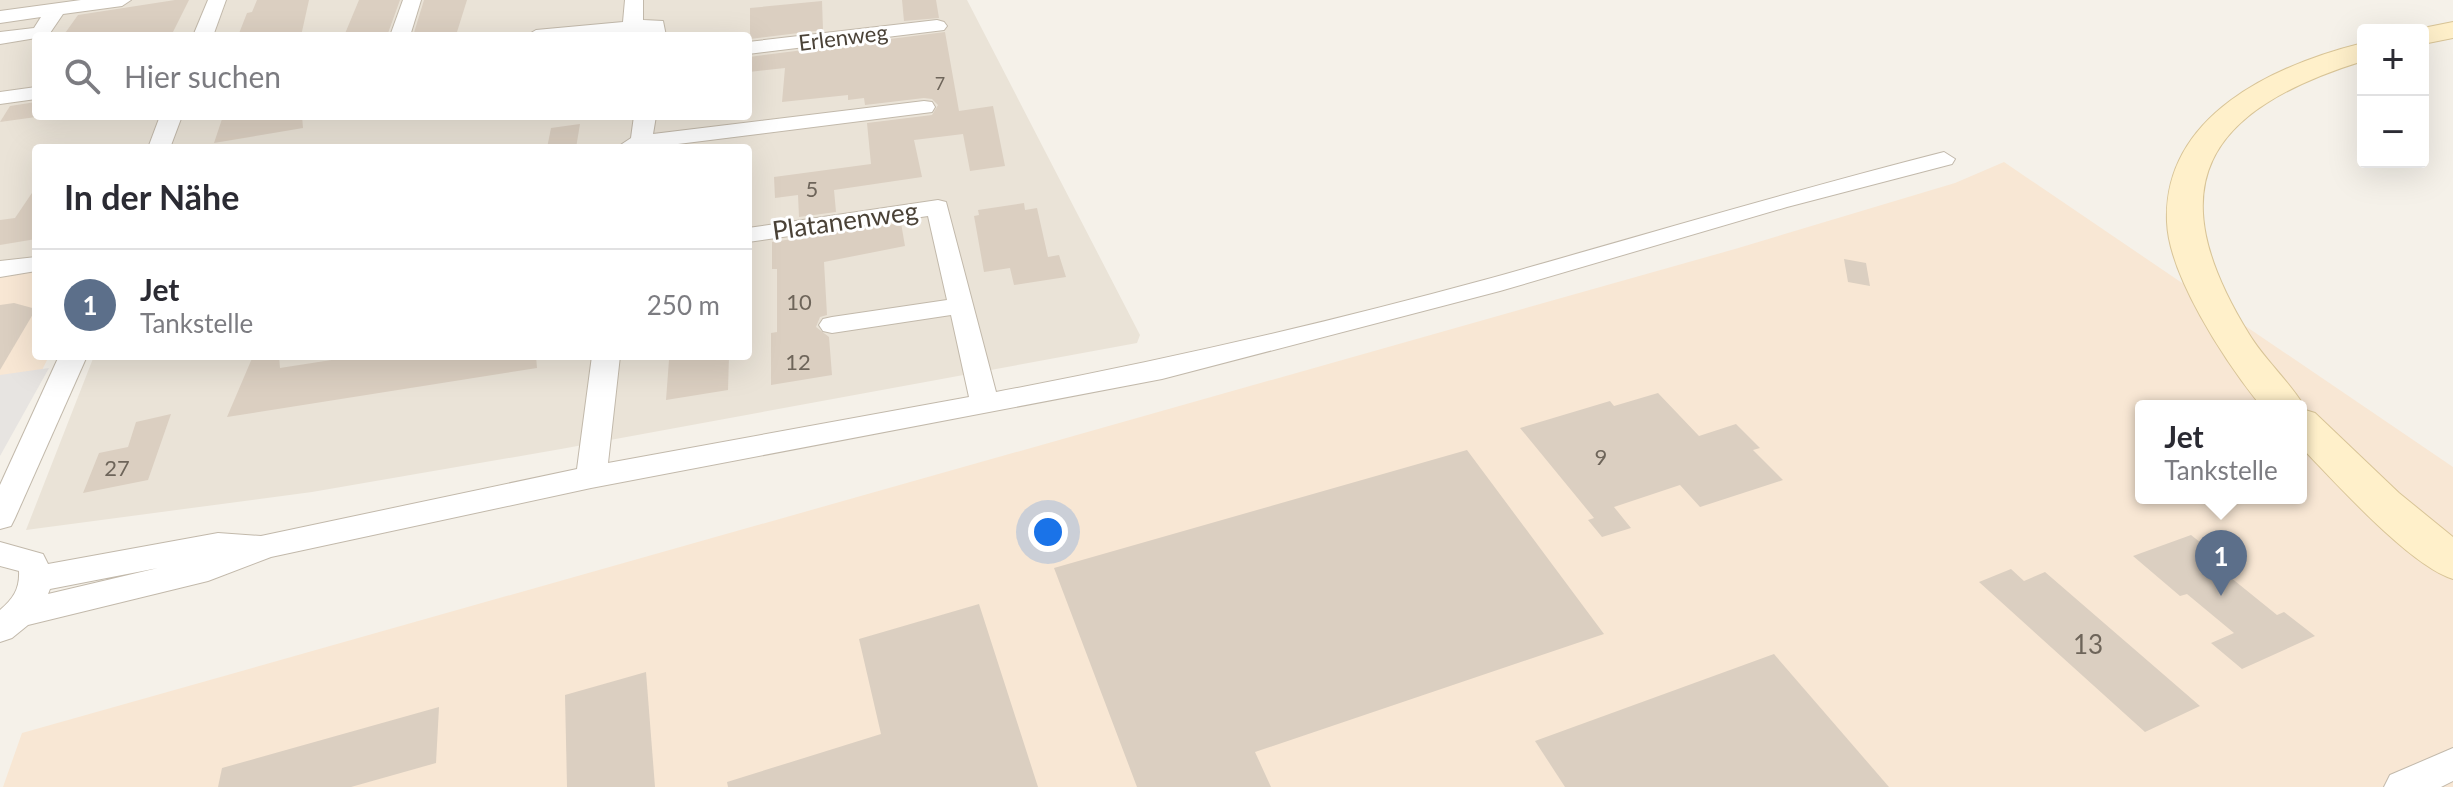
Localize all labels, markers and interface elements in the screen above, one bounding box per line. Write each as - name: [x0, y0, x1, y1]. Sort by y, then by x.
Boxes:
- street label: Erlenweg: [797, 18, 889, 56]
- map controls: [2357, 24, 2429, 168]
- button: +: [2357, 24, 2429, 96]
- search box: [32, 32, 752, 120]
- icon: search: [60, 54, 104, 98]
- text: Hier suchen: [124, 58, 281, 94]
- house number: 7: [935, 72, 945, 94]
- button: −: [2357, 96, 2429, 168]
- house number: 5: [806, 175, 818, 202]
- text: In der Nähe: [64, 176, 239, 217]
- street label: Platanenweg: [770, 194, 920, 246]
- text: Jet: [140, 271, 179, 307]
- house number: 10: [786, 288, 812, 315]
- text: 1: [82, 289, 98, 321]
- text: 250 m: [647, 289, 720, 321]
- text: Tankstelle: [140, 307, 253, 339]
- house number: 12: [785, 348, 811, 375]
- popup: [2135, 400, 2307, 504]
- text: Jet: [2164, 418, 2204, 454]
- house number: 9: [1595, 443, 1607, 470]
- house number: 27: [104, 454, 130, 481]
- text: Tankstelle: [2164, 454, 2278, 486]
- your location: [1028, 512, 1068, 552]
- pin: 1: [2195, 530, 2247, 596]
- house number: 13: [2073, 628, 2103, 660]

